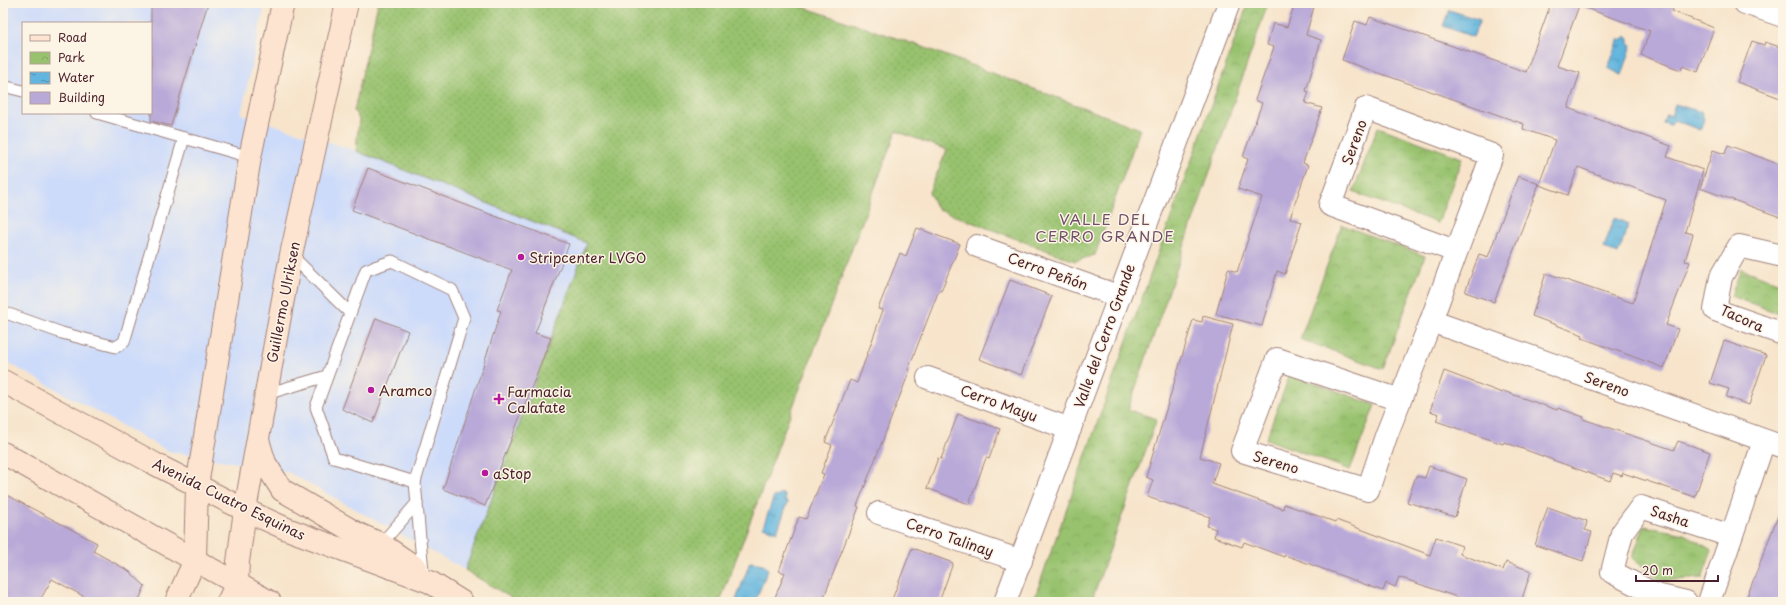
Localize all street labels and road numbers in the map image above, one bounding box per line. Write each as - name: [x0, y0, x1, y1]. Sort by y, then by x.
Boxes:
- street label: Sereno: [1336, 116, 1372, 168]
- street label: Guillermo Ulriksen: [261, 240, 305, 364]
- street label: Cerro Peñón: [1005, 247, 1091, 295]
- street label: Valle del Cerro Grande: [1068, 261, 1140, 411]
- street label: Tacora: [1717, 299, 1768, 337]
- street label: Sereno: [1581, 366, 1633, 402]
- street label: Cerro Mayu: [957, 379, 1041, 427]
- street label: Sereno: [1251, 445, 1302, 479]
- street label: Avenida Cuatro Esquinas: [149, 453, 309, 545]
- street label: Sasha: [1648, 500, 1693, 532]
- street label: Cerro Talinay: [903, 512, 997, 562]

